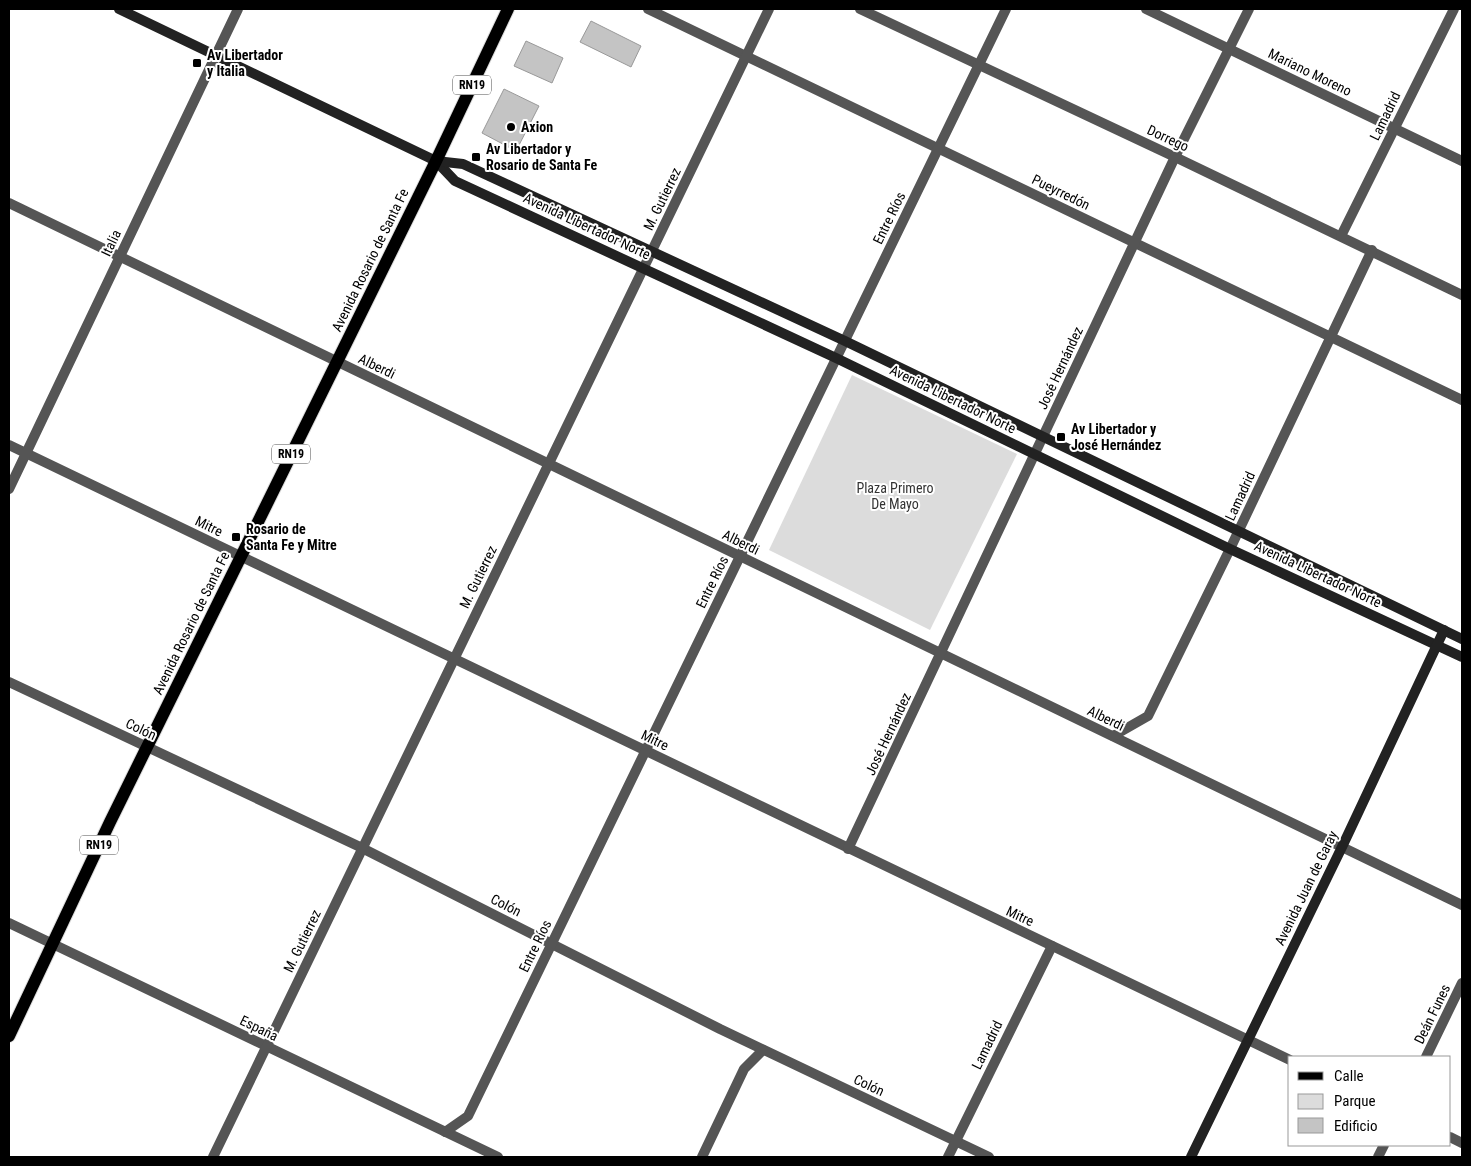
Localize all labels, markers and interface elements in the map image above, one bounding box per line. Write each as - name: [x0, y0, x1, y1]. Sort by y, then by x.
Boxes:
- street label: Mariano Moreno: [1266, 45, 1354, 99]
- place label: Av Libertador y Italia: [207, 47, 283, 79]
- marker: Av Libertador y Italia: [191, 57, 203, 69]
- road number: RN19: [453, 76, 491, 94]
- street label: Lamadrid: [1366, 89, 1404, 143]
- place label: Axion: [521, 119, 553, 135]
- marker: Axion: [505, 121, 517, 133]
- street label: Dorrego: [1145, 121, 1191, 155]
- place label: Av Libertador y Rosario de Santa Fe: [486, 141, 598, 173]
- marker: Av Libertador y Rosario de Santa Fe: [470, 151, 482, 163]
- street label: M. Gutierrez: [640, 165, 684, 233]
- street label: Pueyrredón: [1029, 171, 1093, 213]
- street label: Avenida Rosario de Santa Fe: [328, 186, 412, 334]
- street label: Entre Ríos: [870, 189, 908, 247]
- street label: Avenida Libertador Norte: [521, 190, 653, 263]
- street label: Italia: [98, 227, 124, 259]
- street label: José Hernández: [1034, 324, 1086, 412]
- street label: Alberdi: [356, 350, 398, 382]
- street label: Avenida Libertador Norte: [887, 361, 1019, 437]
- place label: Av Libertador y José Hernández: [1071, 421, 1161, 453]
- marker: Av Libertador y José Hernández: [1055, 431, 1067, 443]
- road number: RN19: [272, 444, 310, 464]
- street label: Lamadrid: [1222, 469, 1258, 523]
- park label: Plaza Primero De Mayo: [856, 480, 934, 512]
- street label: Mitre: [193, 513, 226, 540]
- place label: Rosario de Santa Fe y Mitre: [246, 521, 337, 553]
- street label: Alberdi: [720, 526, 762, 558]
- marker: Rosario de Santa Fe y Mitre: [230, 531, 242, 543]
- street label: Avenida Libertador Norte: [1252, 538, 1384, 611]
- street label: M. Gutierrez: [456, 543, 500, 611]
- street label: Avenida Rosario de Santa Fe: [149, 549, 233, 697]
- street label: Entre Ríos: [693, 553, 731, 611]
- street label: José Hernández: [862, 690, 914, 778]
- street label: Alberdi: [1085, 702, 1127, 734]
- street label: Colón: [123, 715, 159, 743]
- street label: Mitre: [639, 727, 672, 754]
- street label: Avenida Juan de Garay: [1271, 828, 1341, 948]
- road number: RN19: [80, 836, 118, 854]
- street label: Colón: [488, 891, 524, 919]
- street label: Mitre: [1004, 903, 1037, 929]
- street label: M. Gutierrez: [280, 907, 324, 975]
- street label: Entre Ríos: [516, 917, 554, 975]
- street label: Deán Funes: [1411, 982, 1453, 1046]
- street label: España: [237, 1012, 281, 1044]
- street label: Lamadrid: [968, 1018, 1006, 1072]
- legend: [1288, 1056, 1451, 1146]
- text: Calle: [1334, 1067, 1364, 1085]
- street label: Colón: [851, 1071, 887, 1099]
- text: Parque: [1334, 1092, 1376, 1110]
- text: Edificio: [1334, 1117, 1377, 1135]

